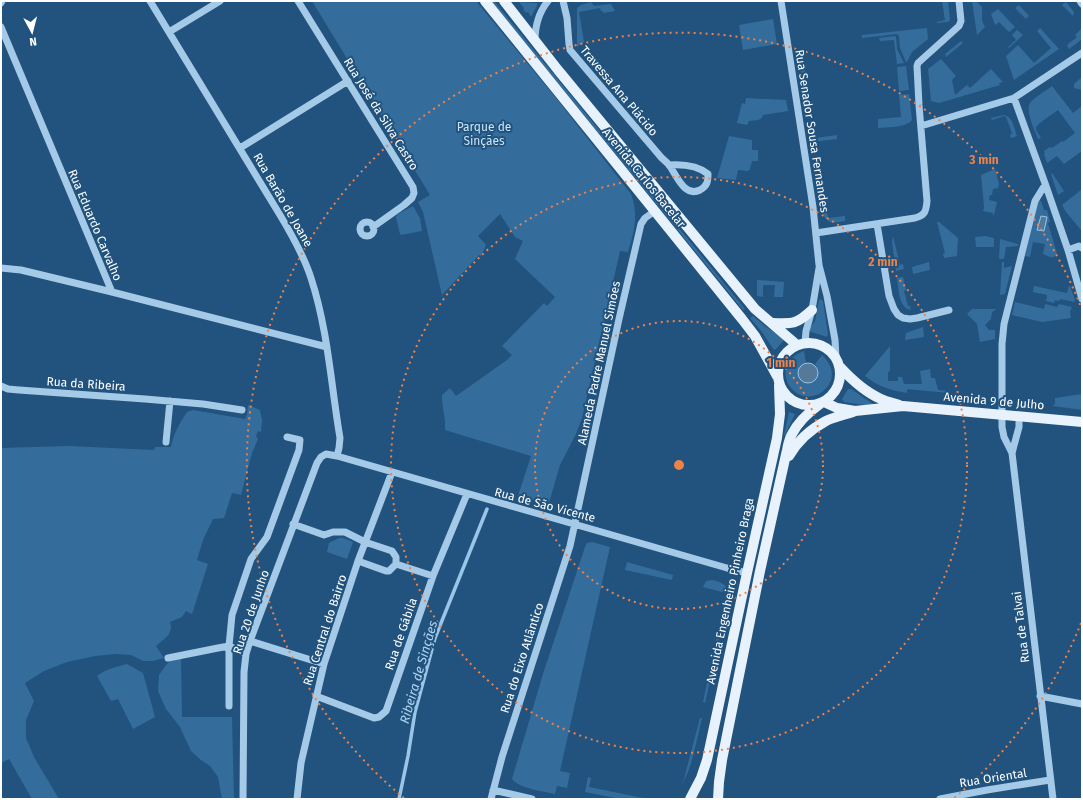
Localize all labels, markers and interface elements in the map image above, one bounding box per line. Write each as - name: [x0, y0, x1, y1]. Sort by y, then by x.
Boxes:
- north arrow: [12, 12, 52, 52]
- text: N: [29, 35, 38, 48]
- street label: Travessa Ana Plácido: [577, 43, 661, 139]
- street label: Rua Senador Sousa Fernandes: [792, 48, 832, 214]
- street label: Rua José da Silva Castro: [341, 55, 421, 173]
- park label: Parque de Sinçães: [457, 120, 511, 148]
- street label: Avenida Carlos Bacelar: [600, 125, 689, 231]
- street label: Rua Barão de Joane: [250, 150, 316, 250]
- text: 3 min: [968, 153, 999, 167]
- street label: Rua Eduardo Carvalho: [65, 167, 125, 283]
- text: 2 min: [868, 255, 898, 269]
- street label: Alameda Padre Manuel Simões: [575, 279, 623, 446]
- text: 1 min: [767, 356, 795, 370]
- street label: Rua da Ribeira: [46, 374, 126, 394]
- street label: Avenida 9 de Julho: [943, 390, 1045, 412]
- centre of rings: [672, 458, 686, 472]
- street label: Rua de São Vicente: [493, 485, 597, 525]
- street label: Avenida Engenheiro Pinheiro Braga: [703, 497, 757, 685]
- street label: Rua 20 de Junho: [230, 568, 272, 656]
- street label: Rua Central do Bairro: [300, 573, 350, 687]
- street label: Rua de Talvai: [1010, 590, 1032, 664]
- street label: Rua de Gábila: [382, 596, 420, 672]
- street label: Rua do Eixo Atlântico: [498, 601, 546, 715]
- water label: Ribeira de Sinçães: [397, 619, 440, 725]
- street label: Rua Oriental: [958, 766, 1028, 790]

